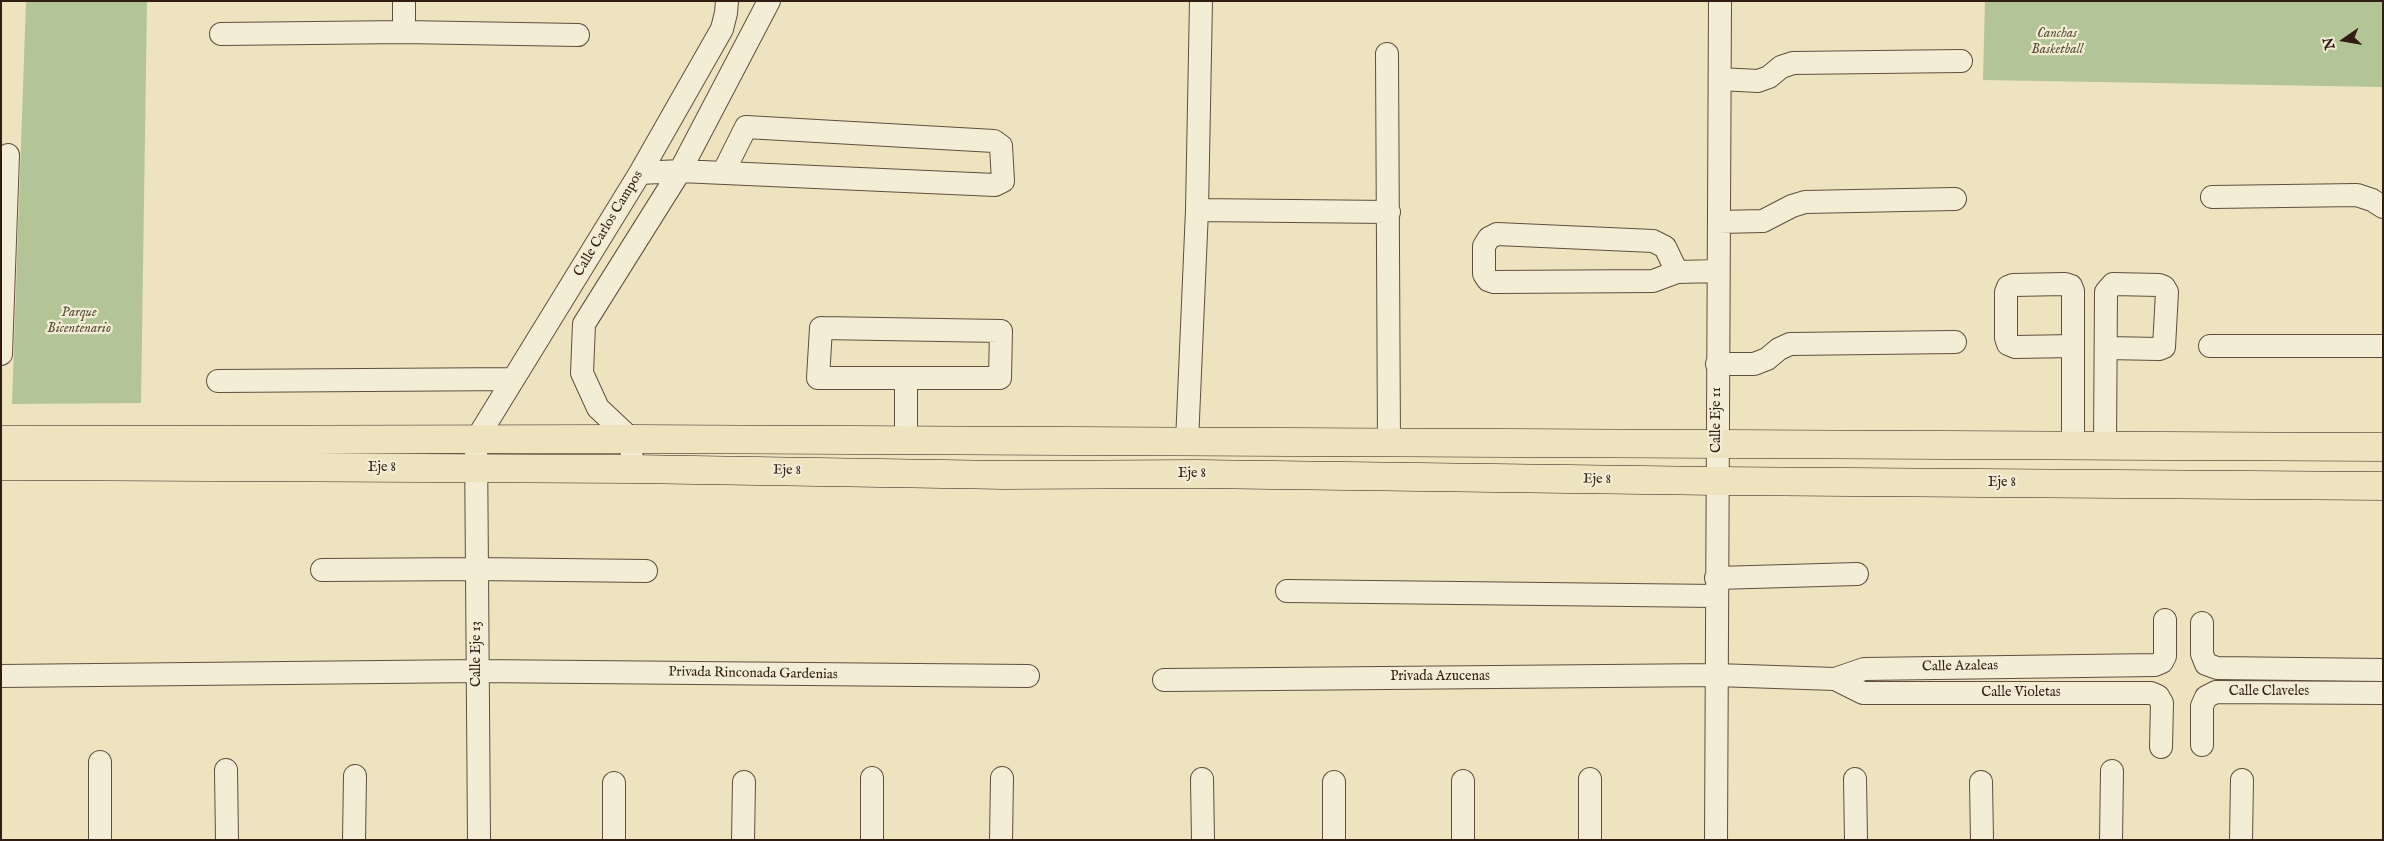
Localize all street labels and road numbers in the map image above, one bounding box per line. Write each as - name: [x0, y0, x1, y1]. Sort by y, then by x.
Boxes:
- street label: Calle Carlos Campos: [571, 168, 647, 280]
- street label: Calle Eje 11: [1709, 387, 1725, 453]
- street label: Eje 8: [368, 460, 396, 476]
- street label: Eje 8: [773, 462, 801, 480]
- street label: Eje 8: [1178, 466, 1206, 482]
- street label: Eje 8: [1583, 471, 1611, 489]
- street label: Eje 8: [1988, 475, 2016, 491]
- street label: Calle Eje 13: [469, 621, 485, 687]
- street label: Calle Azaleas: [1922, 658, 1998, 676]
- street label: Privada Rinconada Gardenias: [668, 664, 838, 684]
- street label: Privada Azucenas: [1390, 669, 1490, 685]
- street label: Calle Claveles: [2229, 684, 2309, 700]
- street label: Calle Violetas: [1981, 685, 2061, 701]

